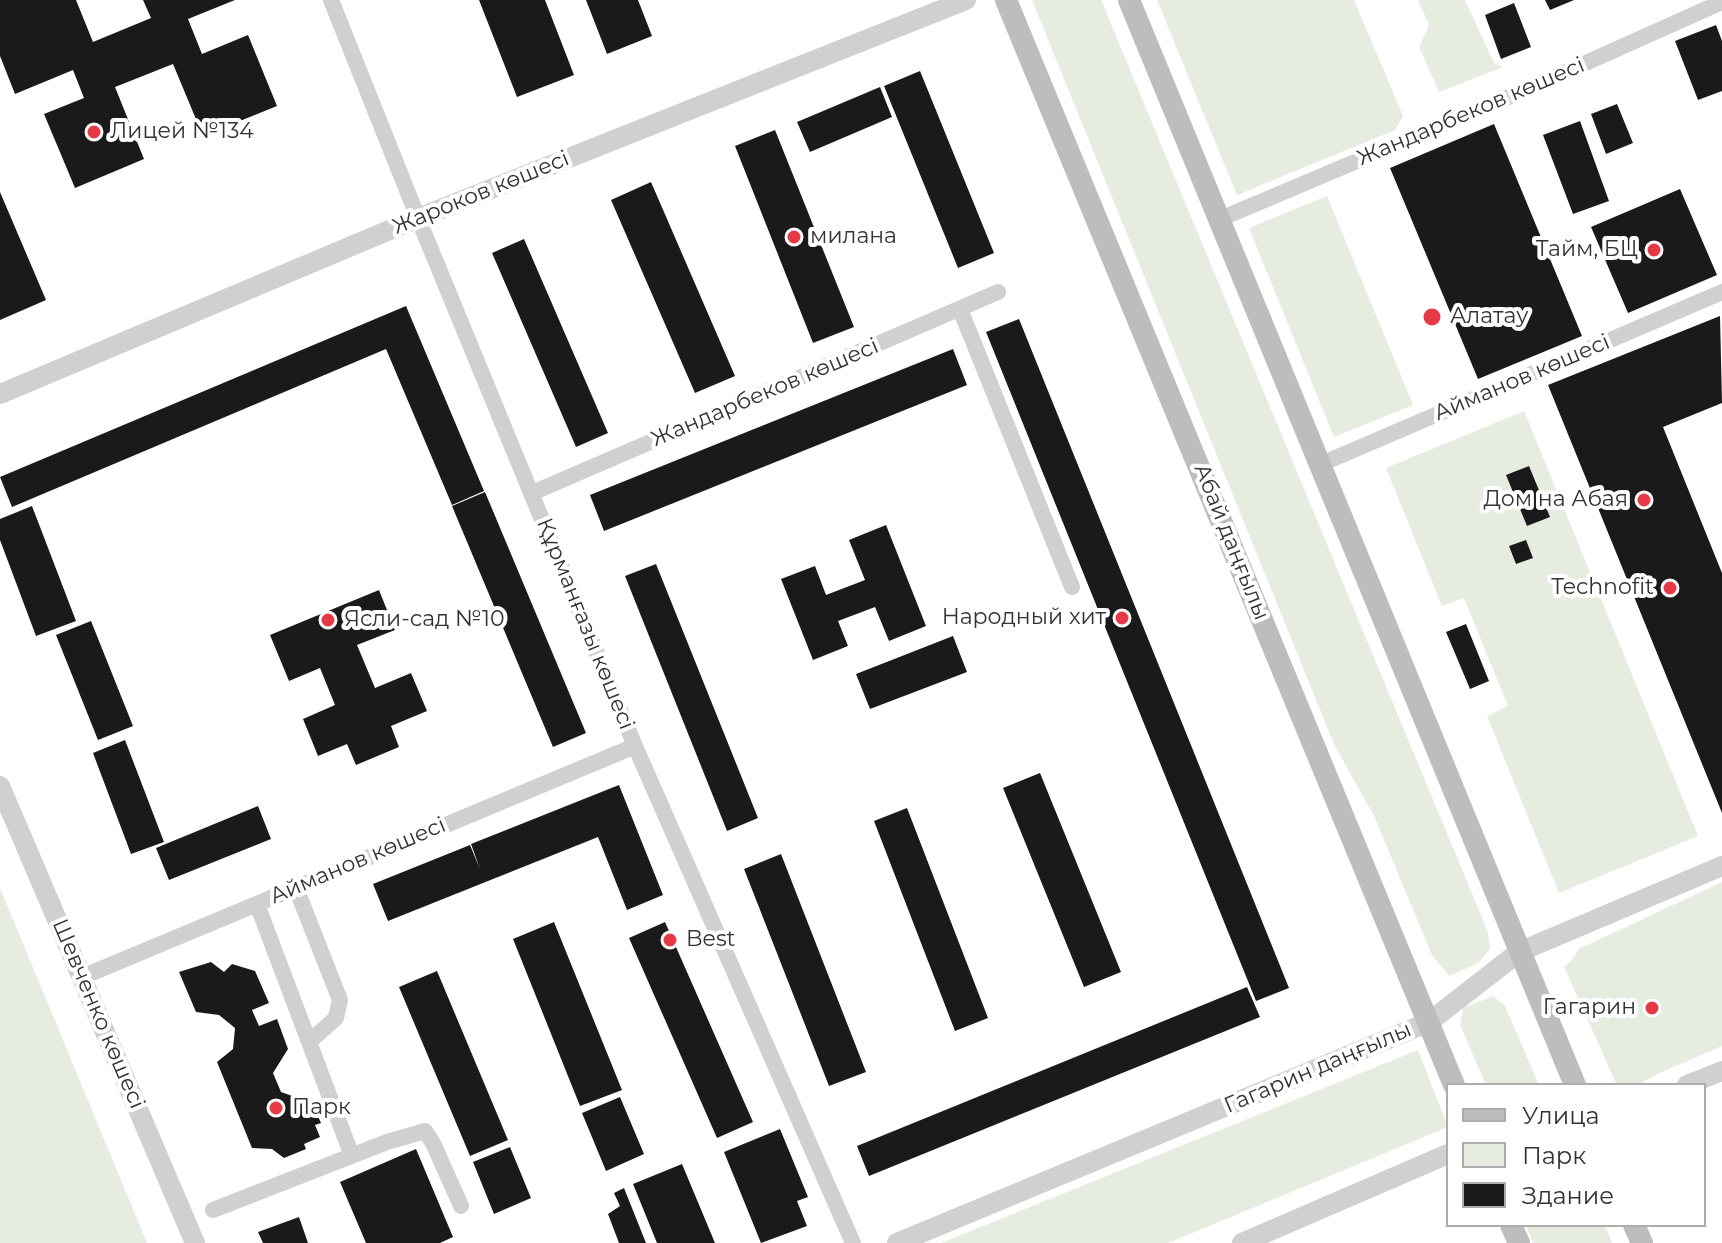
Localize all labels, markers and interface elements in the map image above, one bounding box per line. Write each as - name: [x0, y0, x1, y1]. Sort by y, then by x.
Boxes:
- street label: Жандарбеков көшесі: [1353, 52, 1589, 172]
- place label: Лицей №134: [110, 119, 254, 145]
- marker: Лицей №134: [85, 123, 103, 141]
- street label: Жароков көшесі: [389, 146, 573, 240]
- place label: милана: [810, 224, 897, 250]
- marker: милана: [785, 228, 803, 246]
- place label: Тайм, БЦ: [1536, 237, 1638, 263]
- marker: Тайм, БЦ: [1645, 241, 1663, 259]
- place label: Алатау: [1450, 304, 1529, 330]
- marker: Алатау: [1421, 306, 1443, 328]
- street label: Айманов көшесі: [1430, 329, 1614, 427]
- street label: Жандарбеков көшесі: [647, 333, 883, 453]
- street label: Абай даңғылы: [1188, 460, 1274, 624]
- place label: Дом на Абая: [1484, 487, 1628, 513]
- marker: Дом на Абая: [1635, 491, 1653, 509]
- street label: Құрманғазы көшесі: [530, 514, 640, 734]
- place label: Technofit: [1551, 575, 1654, 601]
- marker: Technofit: [1661, 579, 1679, 597]
- place label: Народный хит: [942, 605, 1106, 631]
- place label: Ясли-сад №10: [344, 607, 505, 633]
- marker: Народный хит: [1113, 609, 1131, 627]
- marker: Ясли-сад №10: [319, 611, 337, 629]
- street label: Айманов көшесі: [266, 812, 450, 910]
- street label: Шевченко көшесі: [46, 915, 150, 1113]
- place label: Best: [686, 927, 736, 953]
- marker: Best: [661, 931, 679, 949]
- place label: Гагарин: [1543, 995, 1636, 1021]
- marker: Гагарин: [1643, 999, 1661, 1017]
- street label: Гагарин даңғылы: [1220, 1017, 1416, 1119]
- legend: [1446, 1083, 1706, 1227]
- place label: Парк: [292, 1095, 351, 1121]
- marker: Парк: [267, 1099, 285, 1117]
- text: Улица: [1522, 1101, 1600, 1130]
- text: Парк: [1522, 1141, 1586, 1170]
- text: Здание: [1522, 1181, 1614, 1210]

